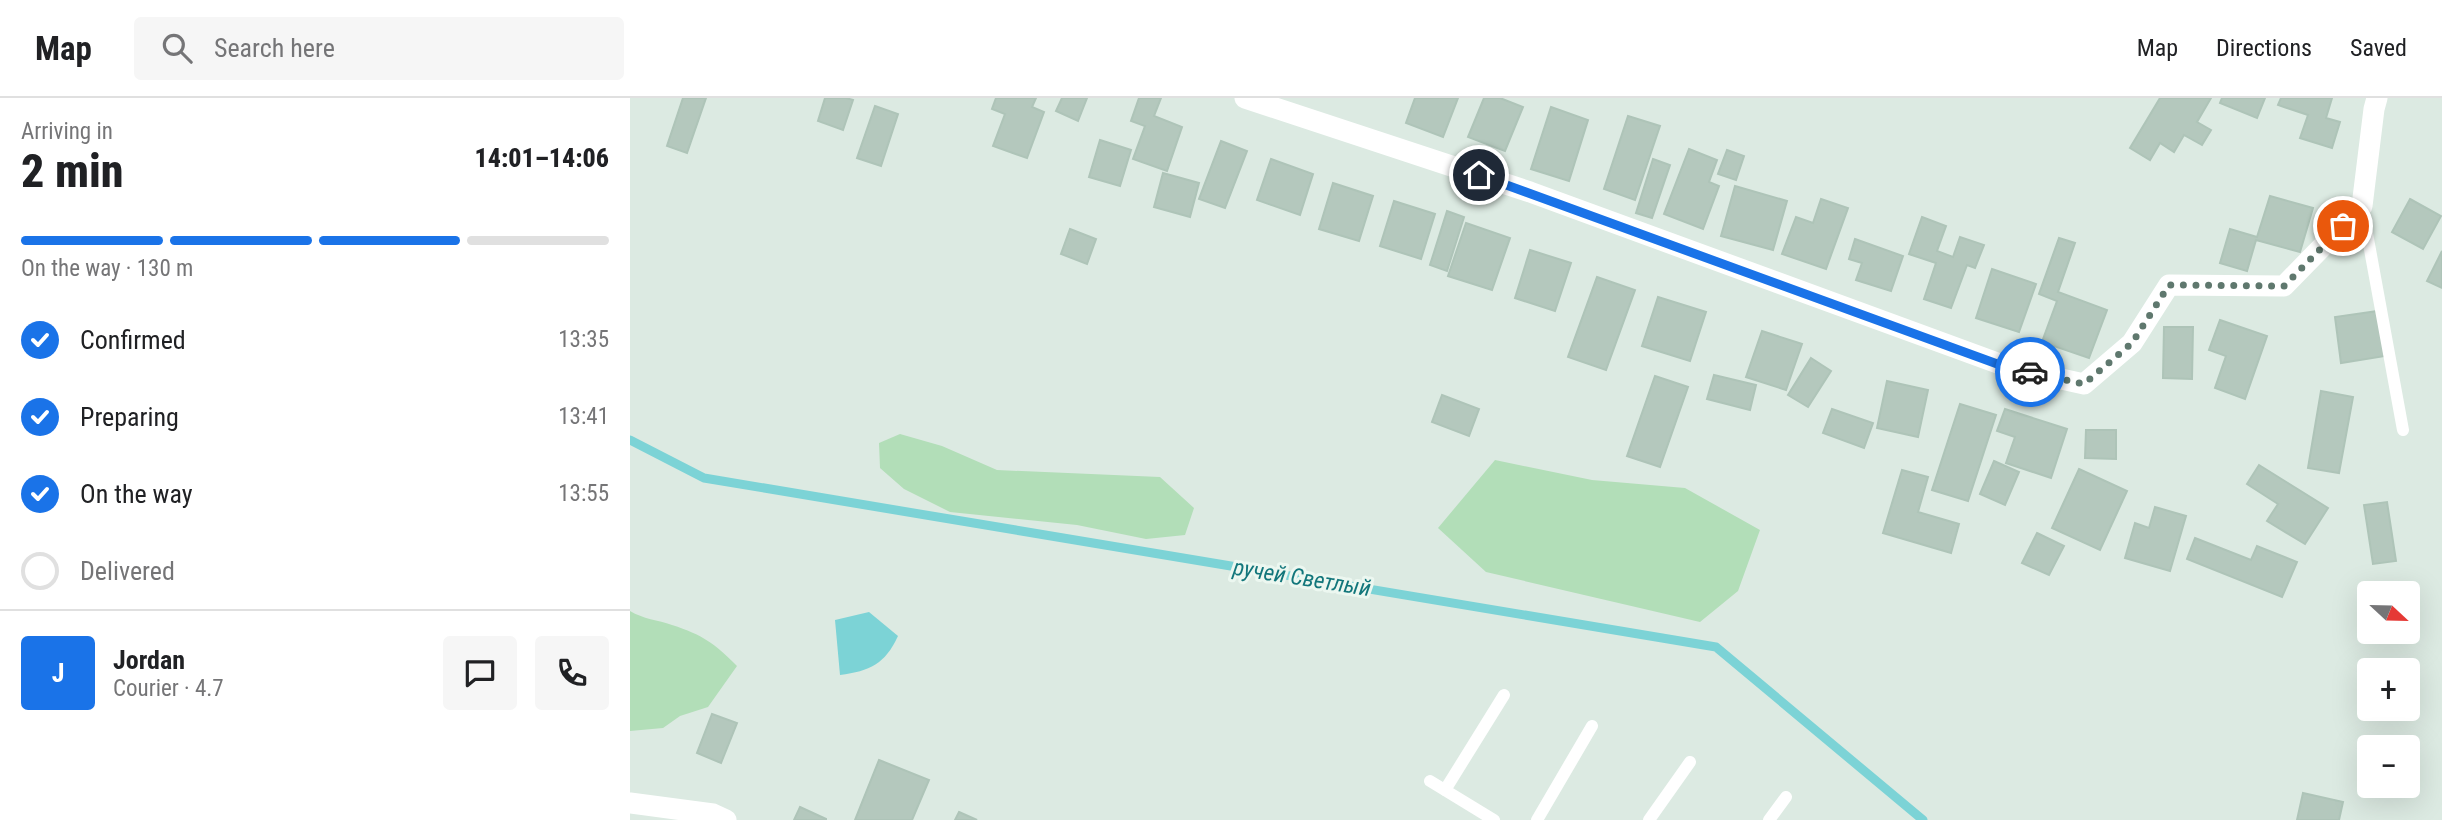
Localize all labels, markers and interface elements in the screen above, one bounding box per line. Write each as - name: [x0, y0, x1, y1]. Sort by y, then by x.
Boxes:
- search box: [134, 17, 624, 80]
- text: Map: [35, 29, 92, 68]
- icon: search: [158, 29, 196, 67]
- text: Search here: [214, 33, 335, 63]
- text: Map: [2137, 34, 2178, 62]
- text: Directions: [2216, 34, 2312, 62]
- text: Saved: [2350, 34, 2407, 62]
- text: Arriving in: [21, 118, 113, 145]
- text: 14:01–14:06: [475, 143, 609, 173]
- text: 2 min: [21, 144, 124, 198]
- pin: [1449, 145, 1509, 205]
- icon: home: [1460, 156, 1498, 194]
- pin: [2313, 196, 2373, 256]
- icon: bag: [2324, 207, 2362, 245]
- text: On the way · 130 m: [21, 255, 193, 282]
- icon: check: [21, 321, 59, 359]
- text: Confirmed: [80, 325, 186, 355]
- text: 13:35: [558, 326, 609, 353]
- courier: [1995, 337, 2065, 407]
- icon: car: [2011, 353, 2049, 391]
- icon: check: [21, 398, 59, 436]
- text: Preparing: [80, 402, 179, 432]
- text: 13:41: [558, 403, 609, 430]
- icon: check: [21, 475, 59, 513]
- text: On the way: [80, 479, 193, 509]
- text: 13:55: [558, 480, 609, 507]
- water label: ручей Светлый: [1230, 554, 1373, 602]
- text: Delivered: [80, 556, 175, 586]
- north arrow: [2357, 581, 2420, 644]
- map controls: [2357, 581, 2420, 798]
- button: chat: [443, 636, 517, 710]
- button: phone: [535, 636, 609, 710]
- text: Jordan: [113, 645, 185, 675]
- text: J: [52, 658, 64, 688]
- button: +: [2357, 658, 2420, 721]
- text: Courier · 4.7: [113, 675, 224, 702]
- button: −: [2357, 735, 2420, 798]

